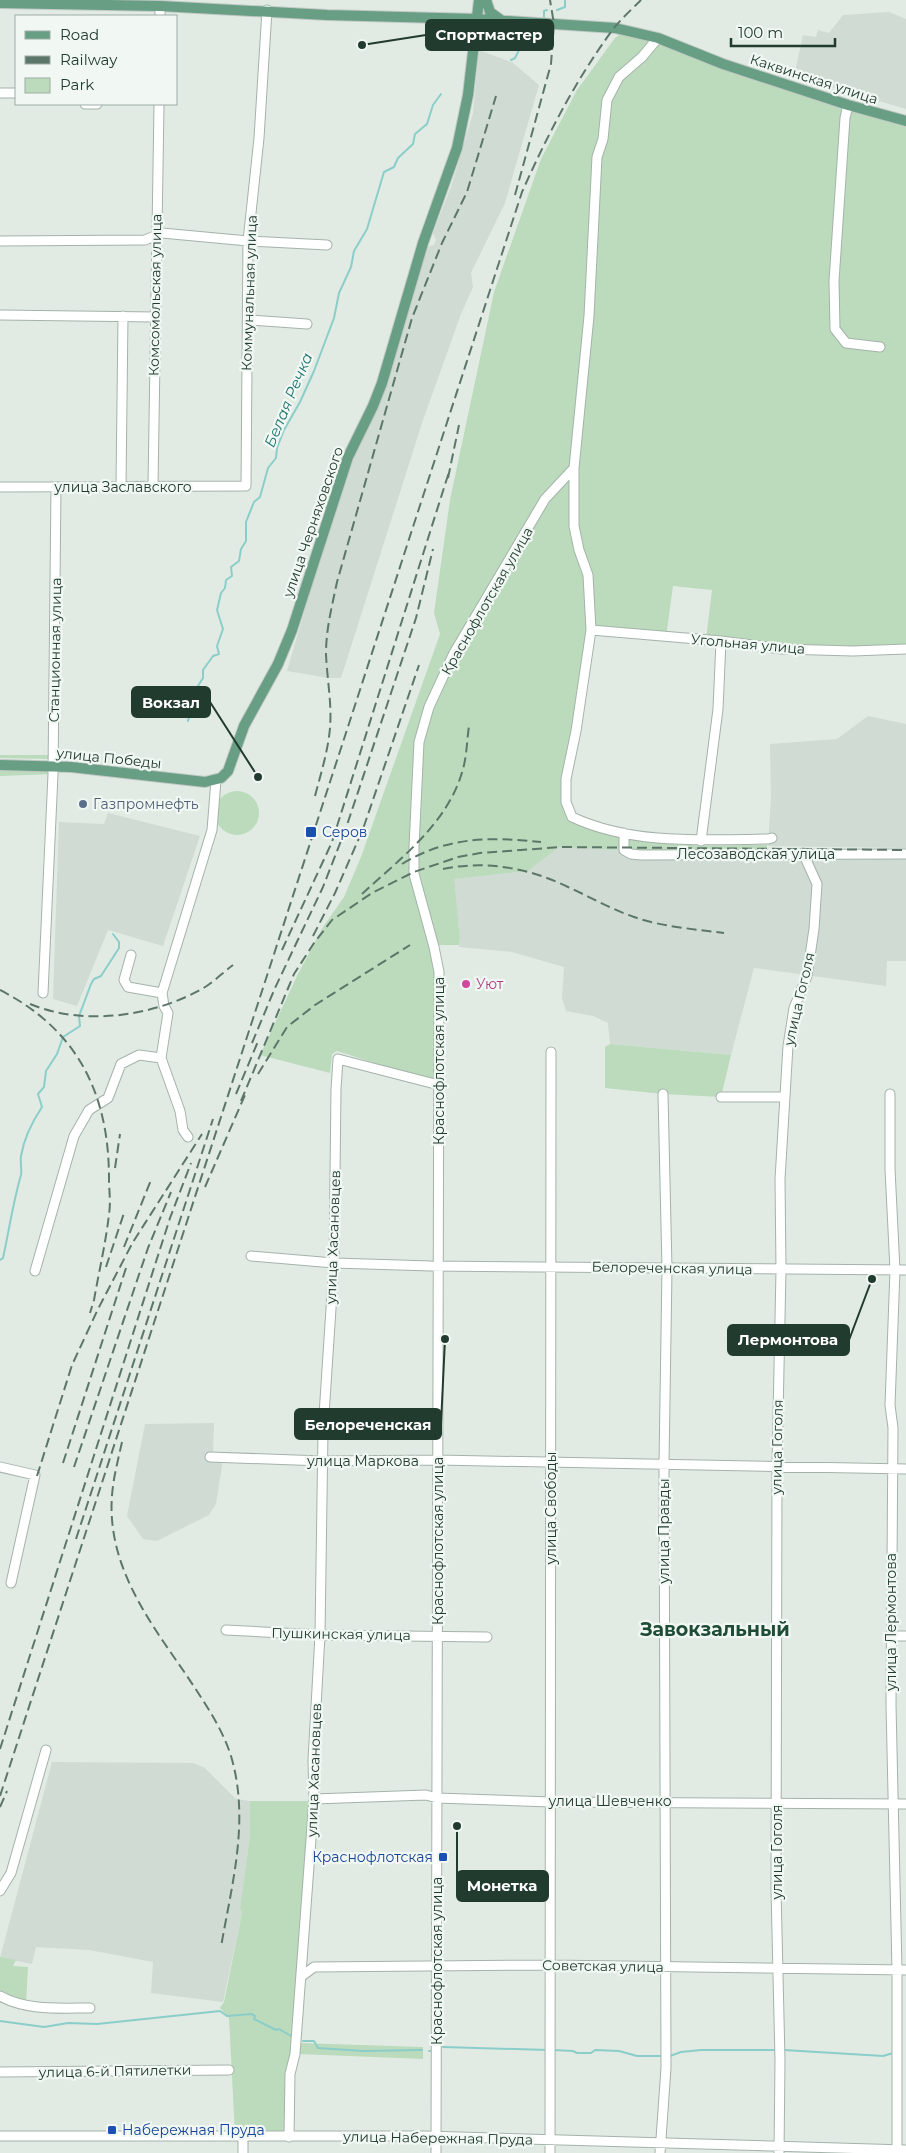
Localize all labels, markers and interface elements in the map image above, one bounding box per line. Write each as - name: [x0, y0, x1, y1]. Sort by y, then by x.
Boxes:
- legend: [15, 15, 178, 105]
- scale bar: [731, 15, 835, 47]
- callout: Спортмастер: [426, 20, 553, 50]
- text: 100 m: [738, 23, 783, 42]
- text: Road: [60, 25, 99, 44]
- text: Спортмастер: [435, 25, 543, 44]
- text: Railway: [60, 50, 118, 69]
- street label: Каквинская улица: [748, 50, 880, 108]
- text: Park: [60, 75, 94, 94]
- street label: Комсомольская улица: [145, 214, 165, 376]
- street label: Коммунальная улица: [237, 215, 261, 371]
- water label: Белая Речка: [260, 350, 316, 450]
- street label: улица Черняховского: [278, 444, 347, 601]
- street label: улица Заславского: [53, 478, 192, 496]
- street label: Краснофлотская улица: [437, 524, 537, 678]
- street label: Станционная улица: [45, 577, 65, 723]
- street label: Угольная улица: [690, 630, 806, 658]
- callout: Вокзал: [132, 687, 210, 717]
- text: Вокзал: [142, 693, 200, 712]
- street label: улица Победы: [55, 743, 162, 772]
- place label: Газпромнефть: [93, 795, 199, 813]
- marker: Газпромнефть: [77, 798, 89, 810]
- place label: Серов: [322, 823, 367, 841]
- marker: Серов: [304, 825, 318, 839]
- street label: Лесозаводская улица: [677, 845, 835, 863]
- street label: улица Гоголя: [779, 951, 818, 1048]
- place label: Уют: [476, 975, 504, 993]
- street label: Краснофлотская улица: [430, 977, 448, 1145]
- marker: Уют: [460, 978, 472, 990]
- street label: улица Хасановцев: [322, 1170, 344, 1305]
- street label: Белореченская улица: [591, 1258, 753, 1278]
- callout: Лермонтова: [728, 1325, 849, 1355]
- text: Лермонтова: [738, 1330, 838, 1349]
- street label: улица Гоголя: [767, 1399, 787, 1496]
- callout: Белореченская: [295, 1409, 441, 1439]
- text: Белореченская: [305, 1415, 431, 1434]
- street label: улица Свободы: [542, 1451, 560, 1566]
- street label: улица Маркова: [306, 1452, 419, 1470]
- street label: Краснофлотская улица: [429, 1457, 447, 1625]
- street label: улица Правды: [655, 1478, 673, 1585]
- street label: улица Лермонтова: [882, 1553, 900, 1692]
- district label: Завокзальный: [639, 1618, 790, 1641]
- street label: Пушкинская улица: [271, 1624, 411, 1644]
- street label: улица Хасановцев: [303, 1703, 325, 1838]
- street label: улица Шевченко: [547, 1792, 672, 1810]
- street label: улица Гоголя: [768, 1804, 786, 1901]
- place label: Краснофлотская: [312, 1848, 433, 1866]
- marker: Краснофлотская: [437, 1851, 449, 1863]
- callout: Монетка: [457, 1871, 548, 1901]
- text: Монетка: [467, 1876, 537, 1895]
- street label: Краснофлотская улица: [428, 1877, 446, 2045]
- street label: Советская улица: [542, 1956, 664, 1976]
- street label: улица 6-й Пятилетки: [38, 2061, 191, 2081]
- place label: Набережная Пруда: [122, 2121, 265, 2139]
- marker: Набережная Пруда: [106, 2124, 118, 2136]
- street label: улица Набережная Пруда: [342, 2127, 533, 2149]

